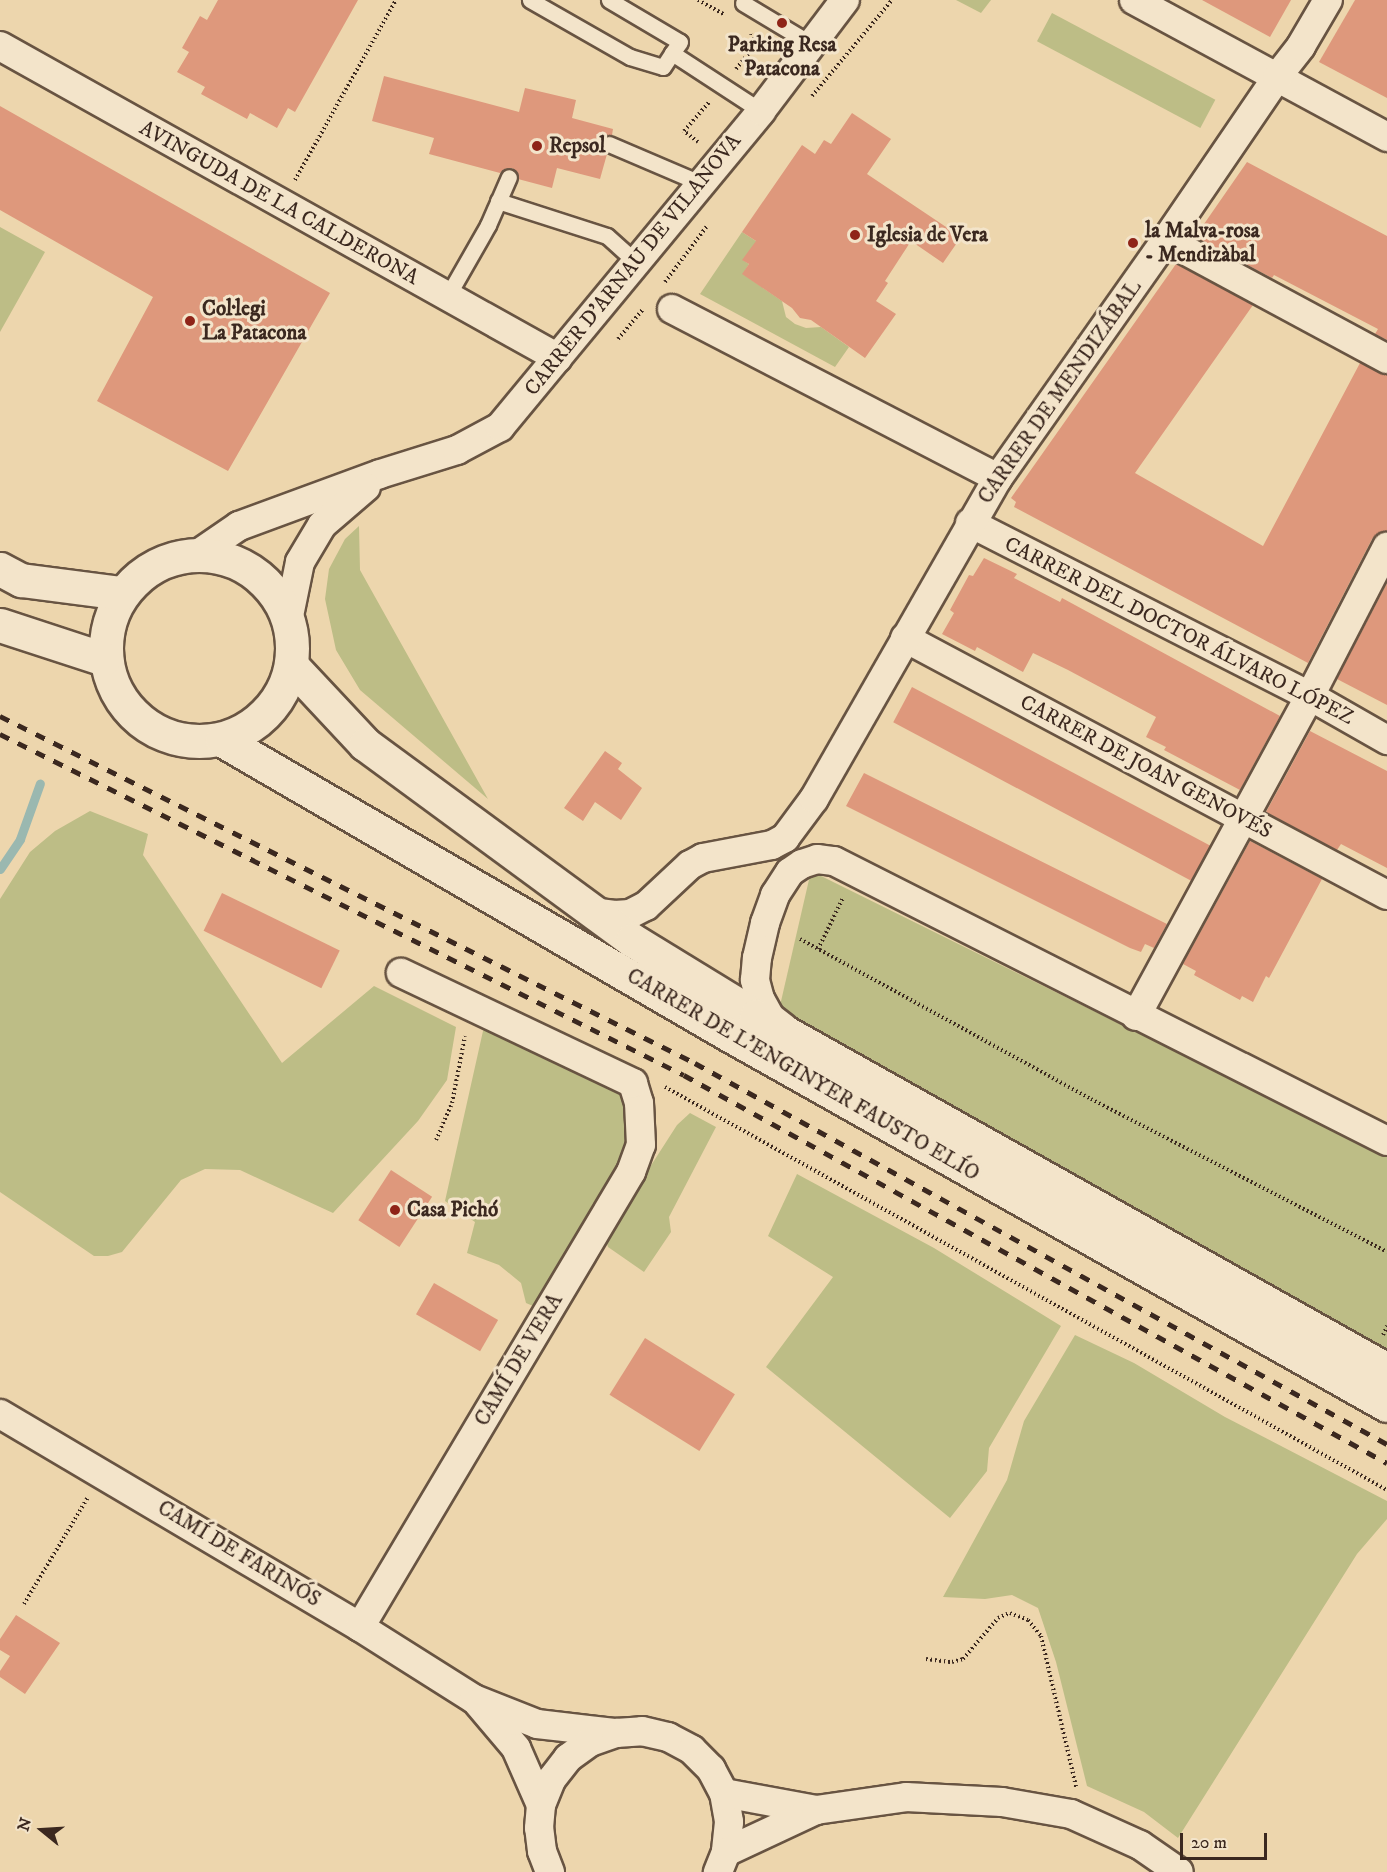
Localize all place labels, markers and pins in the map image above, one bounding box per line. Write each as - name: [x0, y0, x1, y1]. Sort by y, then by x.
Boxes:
- marker: Parking Resa Patacona: [775, 16, 789, 30]
- place label: Parking Resa Patacona: [728, 32, 836, 82]
- place label: Repsol: [549, 133, 606, 159]
- marker: Repsol: [530, 139, 544, 153]
- place label: la Malva-rosa - Mendizàbal: [1145, 218, 1260, 268]
- place label: Iglesia de Vera: [867, 222, 988, 248]
- marker: Iglesia de Vera: [848, 228, 862, 242]
- marker: la Malva-rosa - Mendizàbal: [1126, 236, 1140, 250]
- place label: Col·legi La Patacona: [202, 296, 306, 346]
- marker: Col·legi La Patacona: [183, 314, 197, 328]
- place label: Casa Pichó: [407, 1197, 498, 1223]
- marker: Casa Pichó: [388, 1203, 402, 1217]

